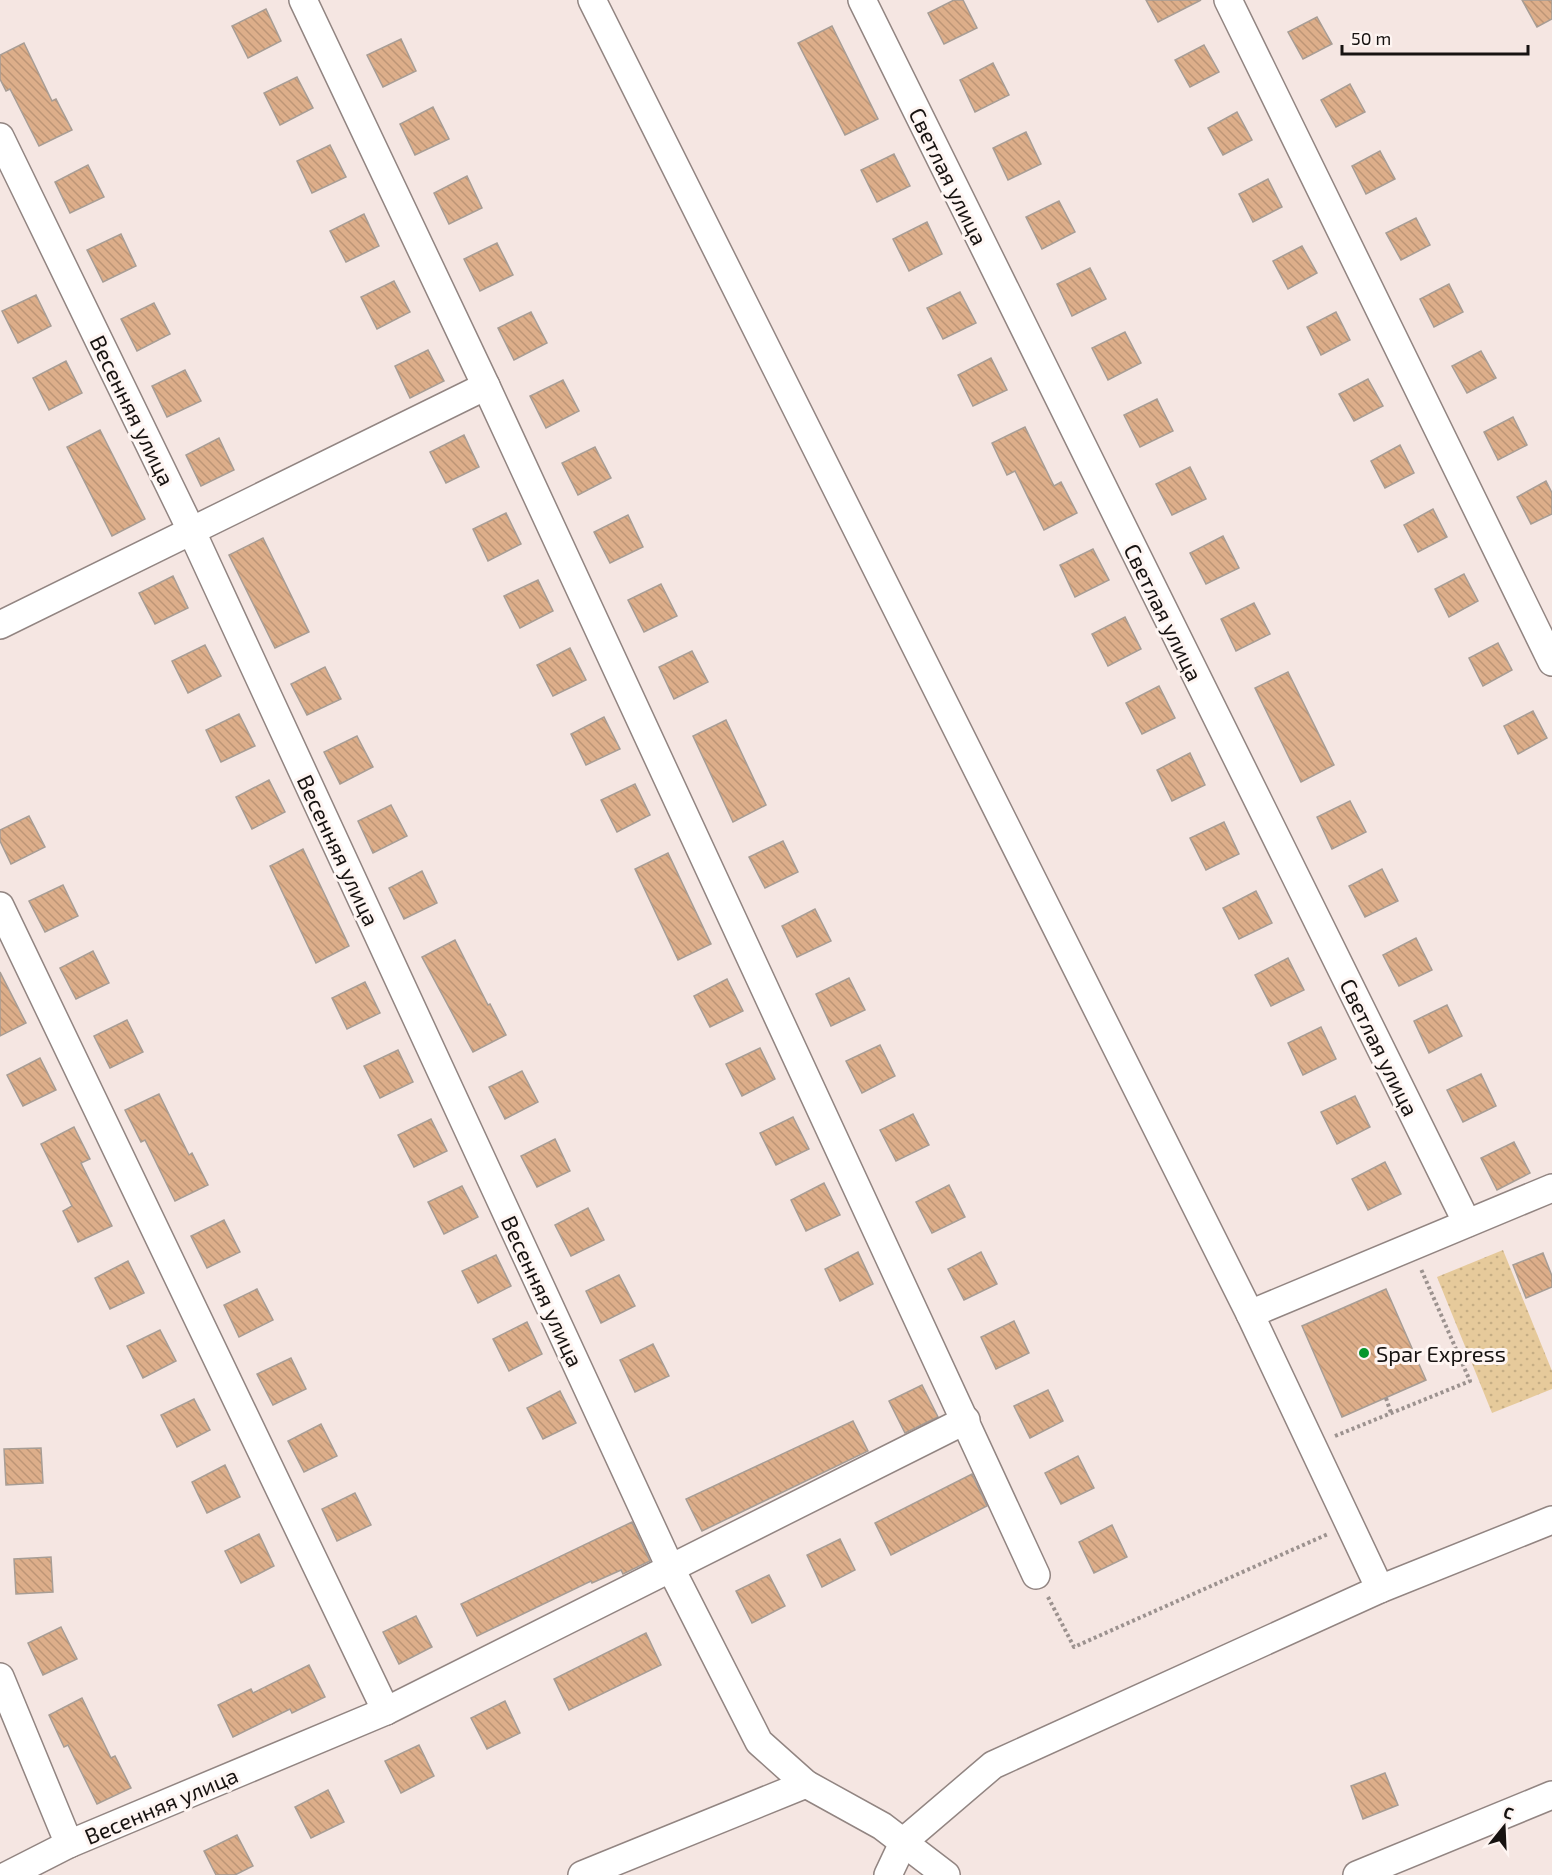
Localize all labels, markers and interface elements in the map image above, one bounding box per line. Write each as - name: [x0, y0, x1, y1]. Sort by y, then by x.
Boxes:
- scale bar: [1342, 18, 1528, 56]
- text: 50 m: [1351, 27, 1391, 49]
- street label: Светлая улица: [904, 103, 994, 249]
- street label: Весенняя улица: [84, 331, 181, 490]
- street label: Светлая улица: [1119, 539, 1209, 685]
- street label: Весенняя улица: [292, 770, 385, 930]
- street label: Светлая улица: [1335, 974, 1425, 1120]
- street label: Весенняя улица: [496, 1211, 589, 1371]
- place label: Spar Express: [1376, 1340, 1506, 1366]
- marker: Spar Express: [1357, 1346, 1371, 1360]
- street label: Весенняя улица: [80, 1761, 242, 1850]
- north arrow: [1474, 1797, 1534, 1857]
- text: С: [1501, 1802, 1516, 1823]

